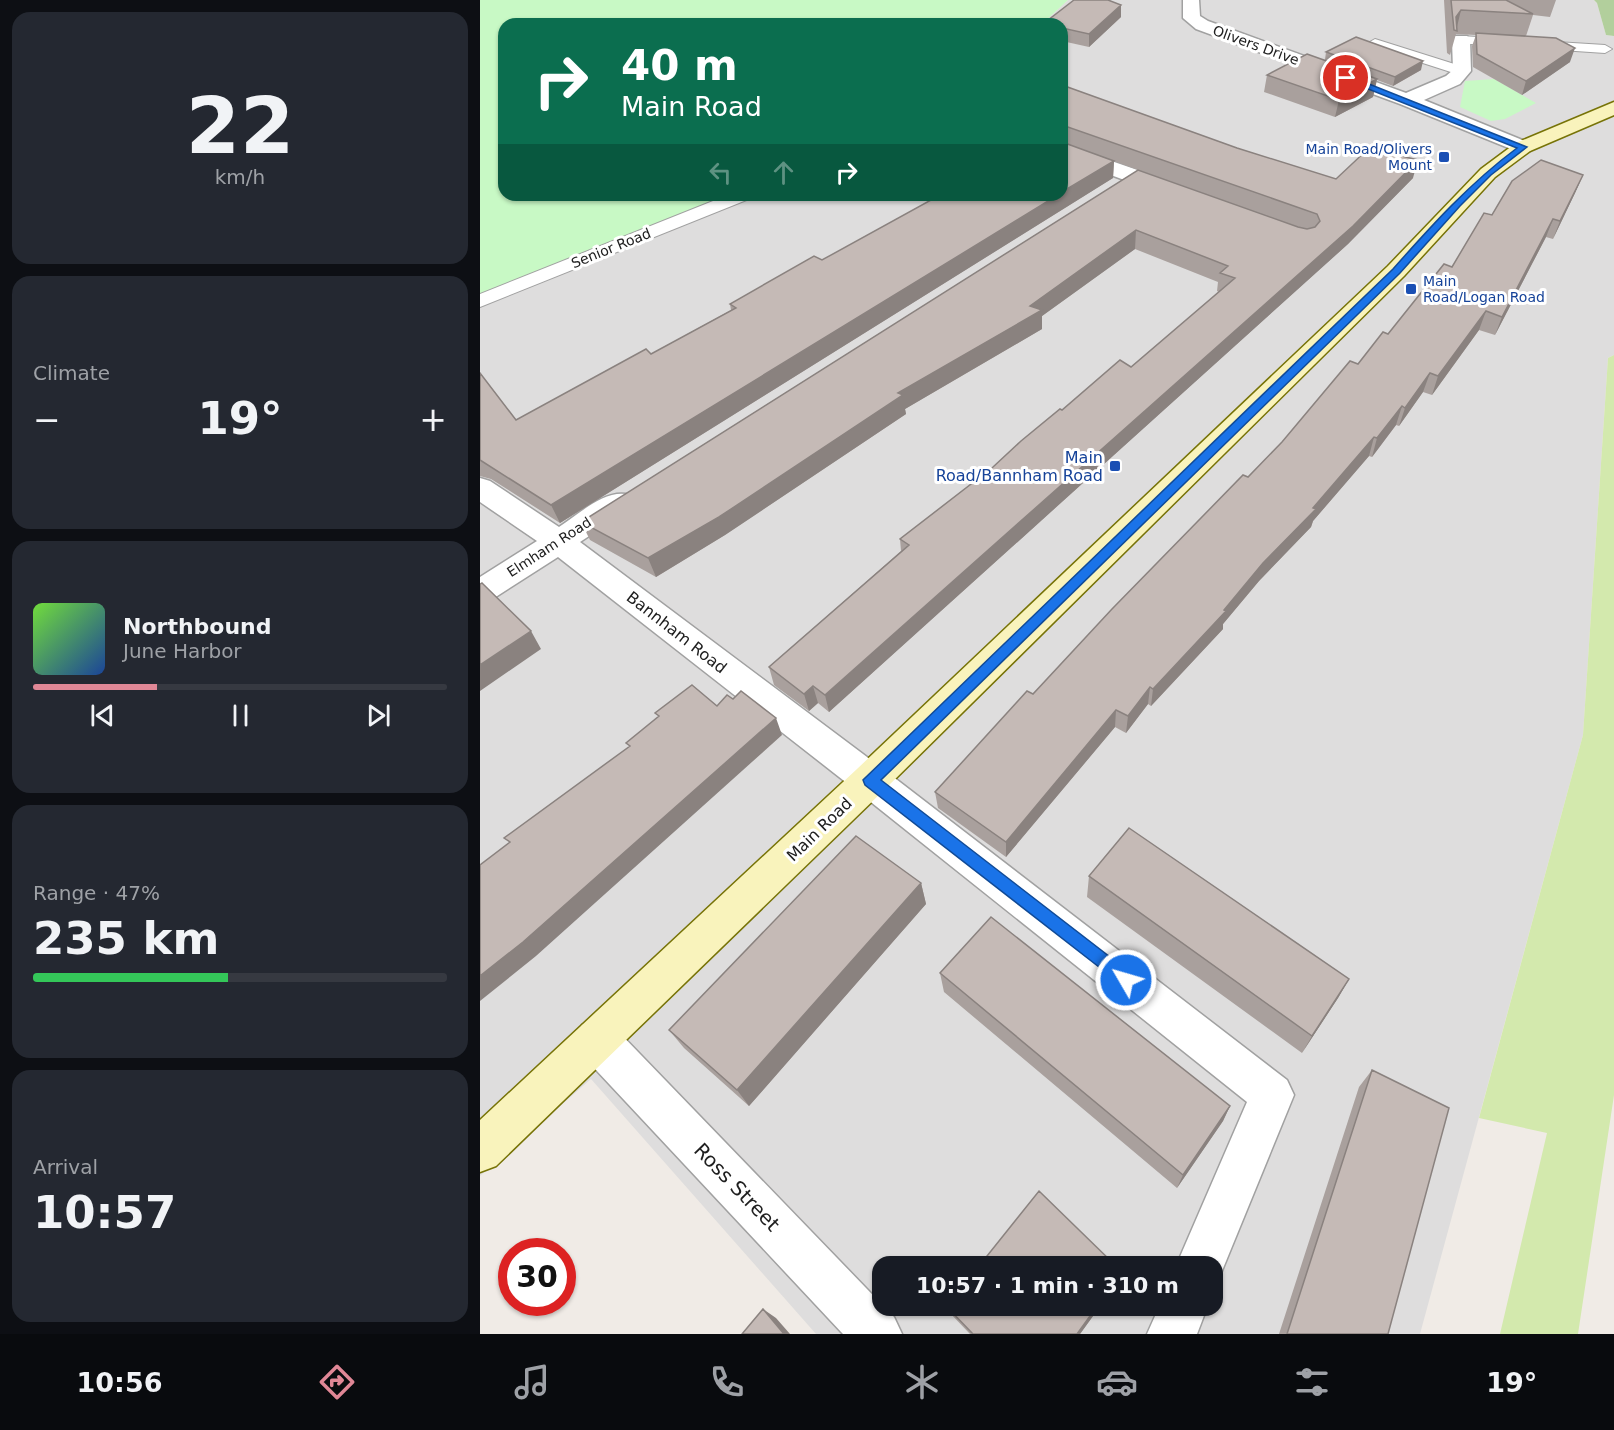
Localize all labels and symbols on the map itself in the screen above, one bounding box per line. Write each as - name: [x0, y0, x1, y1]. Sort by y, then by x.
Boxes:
- street label: Olivers Drive: [1211, 22, 1301, 68]
- pin: [1320, 52, 1371, 103]
- place label: Main Road/Olivers Mount: [1306, 141, 1433, 173]
- marker: Main Road/Olivers Mount: [1437, 150, 1451, 164]
- street label: Senior Road: [569, 225, 653, 271]
- place label: Main Road/Logan Road: [1423, 273, 1545, 305]
- marker: Main Road/Logan Road: [1404, 282, 1418, 296]
- place label: Main Road/Bannham Road: [936, 448, 1103, 485]
- marker: Main Road/Bannham Road: [1108, 459, 1122, 473]
- street label: Elmham Road: [504, 514, 594, 580]
- street label: Bannham Road: [623, 587, 731, 677]
- street label: Main Road: [783, 794, 856, 865]
- position arrow: [1094, 948, 1158, 1012]
- street label: Ross Street: [689, 1138, 785, 1236]
- speed limit sign: 30: [498, 1238, 576, 1316]

